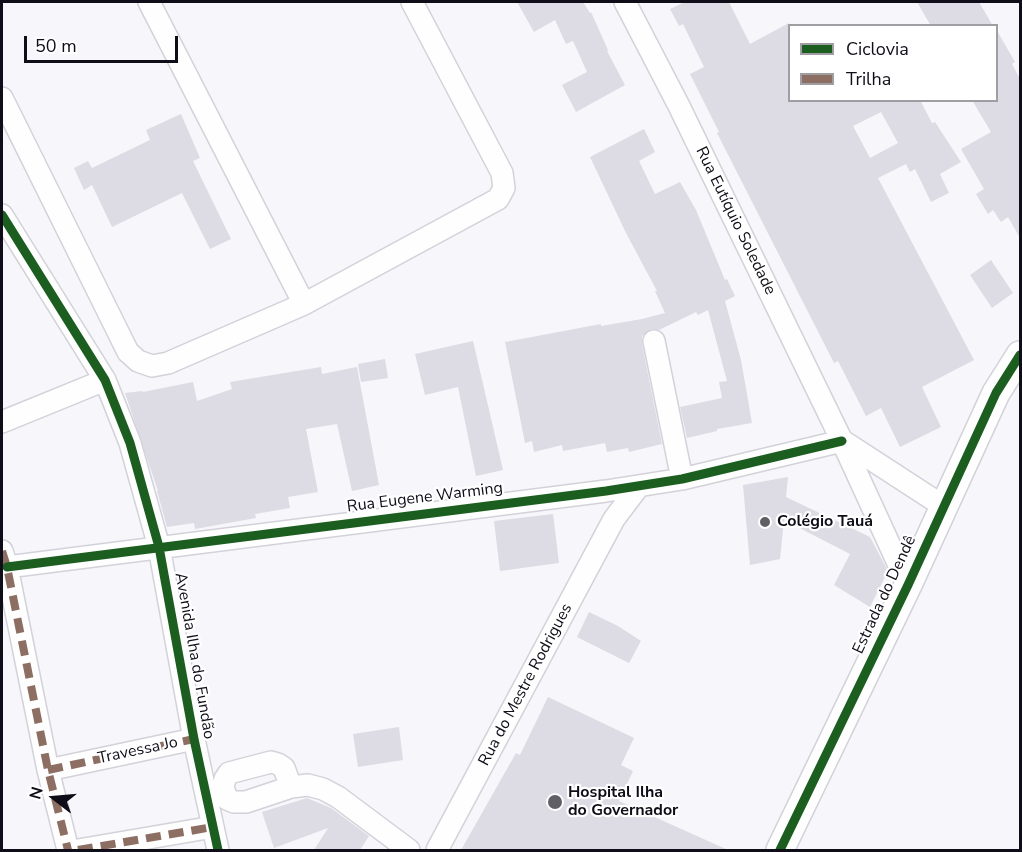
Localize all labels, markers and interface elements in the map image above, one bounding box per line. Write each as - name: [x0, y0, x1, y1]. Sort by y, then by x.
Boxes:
- scale bar: [27, 24, 182, 62]
- legend: [788, 24, 998, 102]
- text: 50 m: [35, 34, 77, 58]
- text: Ciclovia: [846, 37, 909, 61]
- text: Trilha: [846, 67, 891, 91]
- street label: Rua Eutíquio Soledade: [691, 144, 779, 298]
- street label: Rua Eugene Warming: [346, 479, 504, 517]
- place label: Colégio Tauá: [777, 512, 873, 532]
- marker: Colégio Tauá: [758, 515, 772, 529]
- street label: Estrada do Dendê: [849, 533, 921, 657]
- street label: Avenida Ilha do Fundão: [170, 571, 218, 741]
- street label: Rua do Mestre Rodrigues: [475, 601, 577, 769]
- street label: Travessa Jo: [96, 733, 180, 769]
- north arrow: [24, 768, 84, 828]
- place label: Hospital Ilha do Governador: [568, 783, 678, 821]
- text: N: [24, 784, 49, 802]
- marker: Hospital Ilha do Governador: [546, 793, 564, 811]

